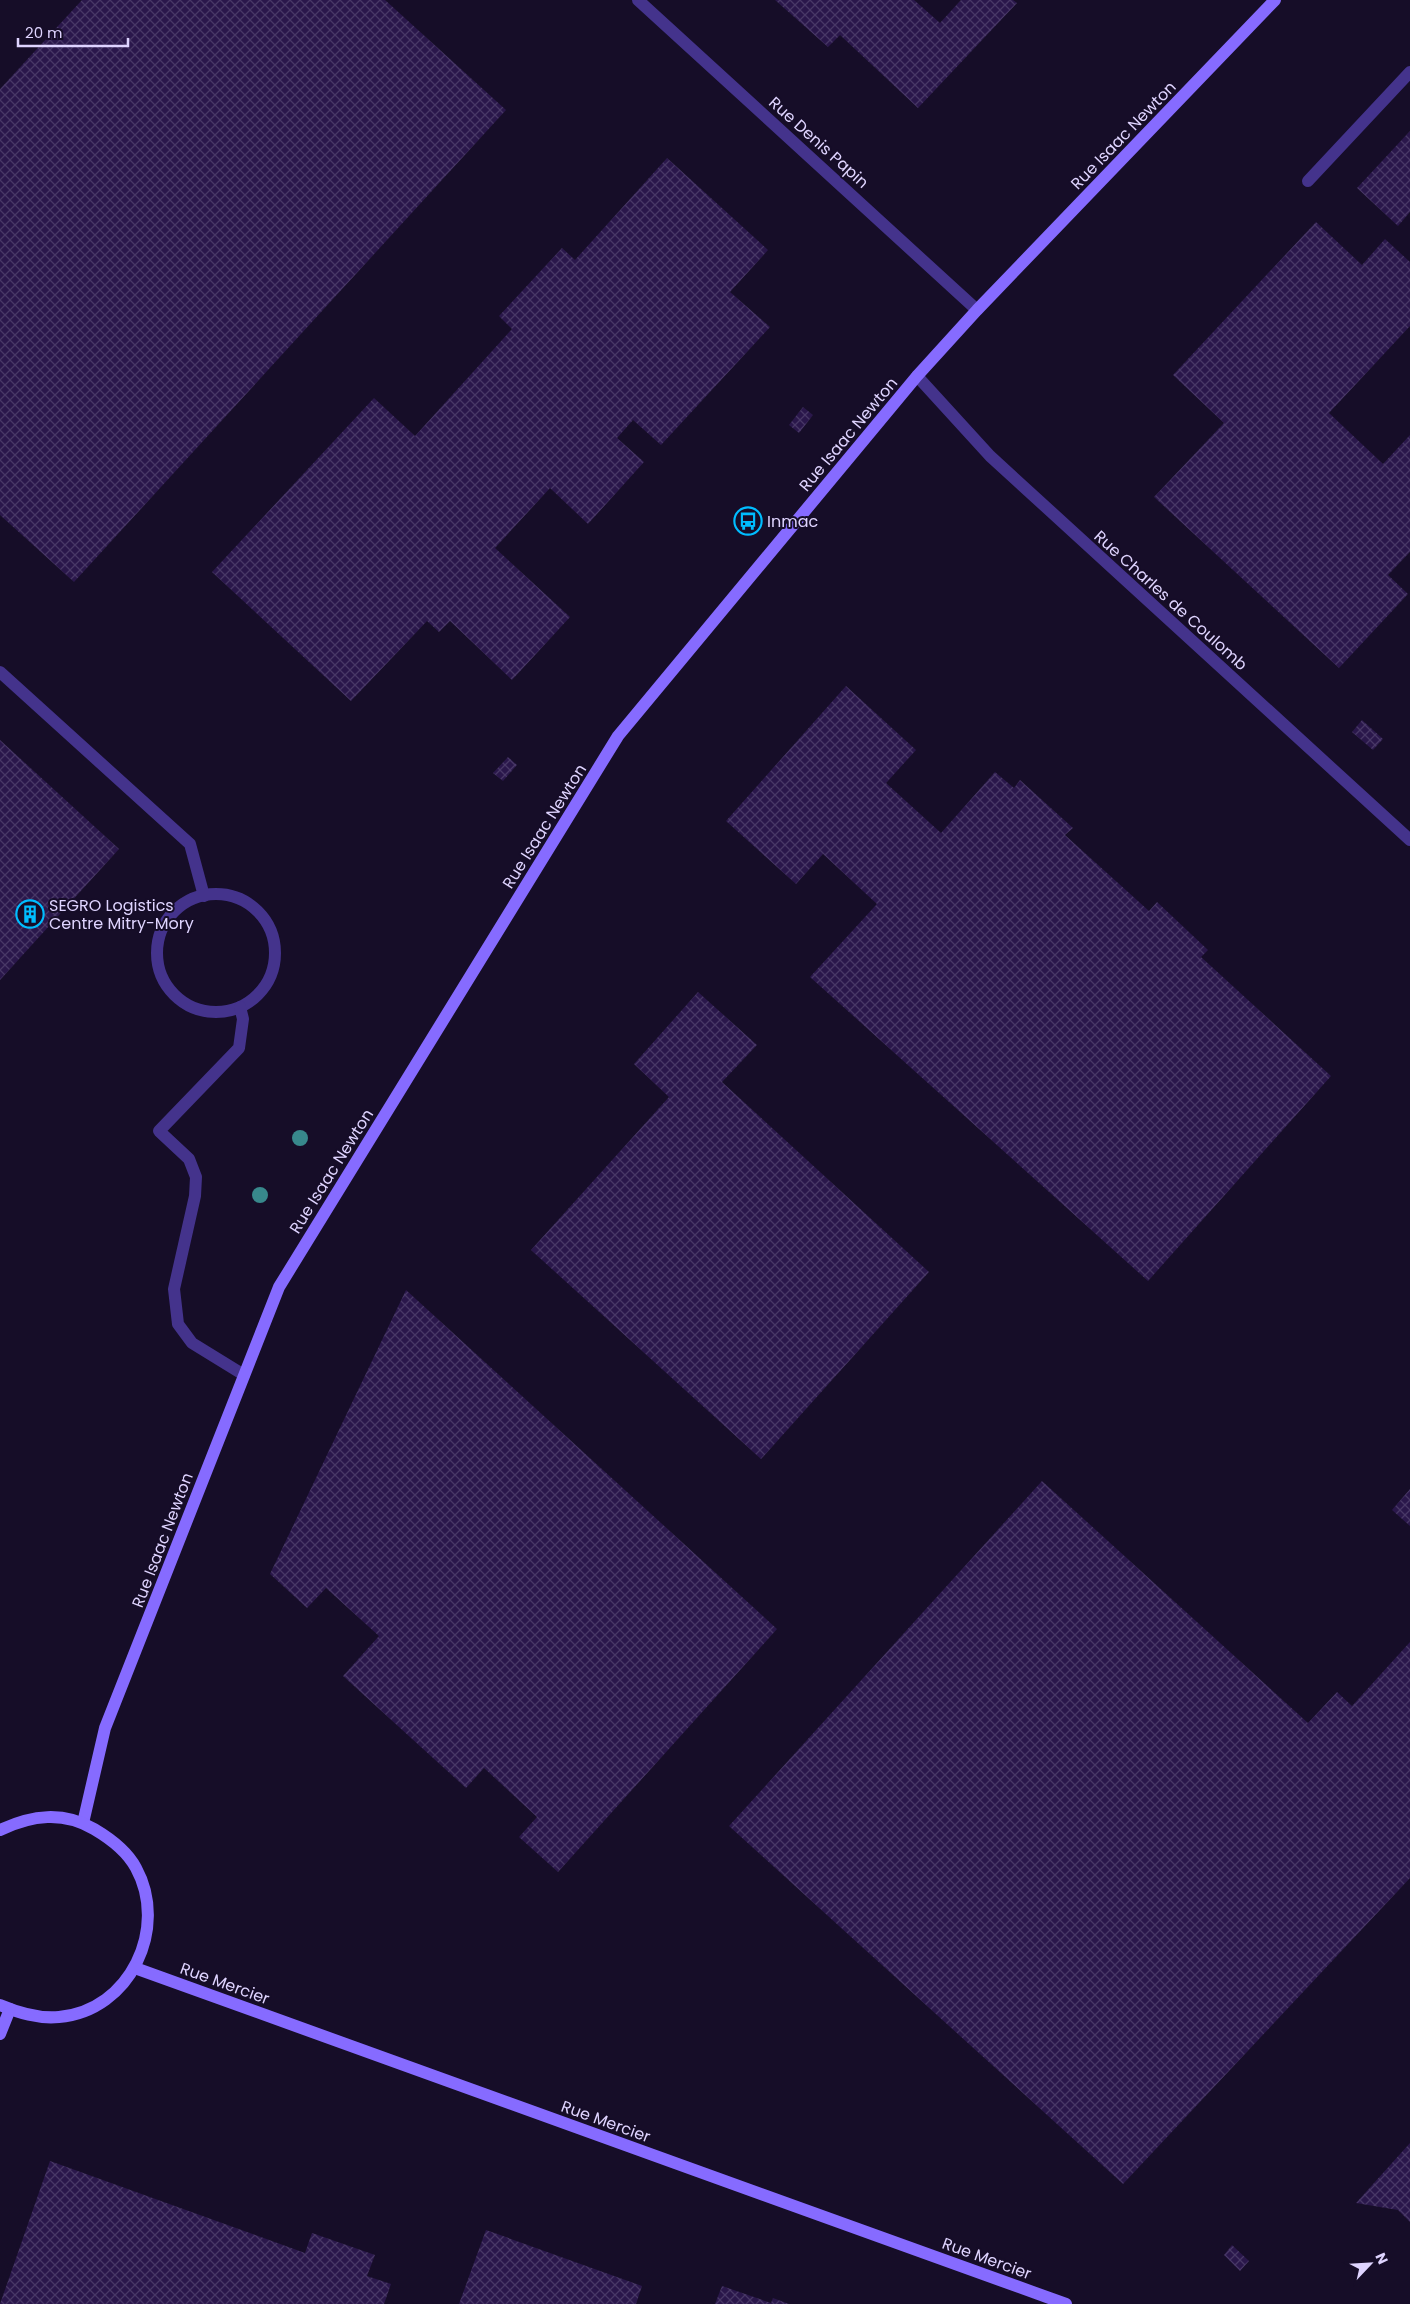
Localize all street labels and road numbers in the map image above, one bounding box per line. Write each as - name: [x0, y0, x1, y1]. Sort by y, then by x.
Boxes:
- street label: Rue Isaac Newton: [1066, 76, 1181, 195]
- street label: Rue Denis Papin: [764, 91, 874, 193]
- street label: Rue Isaac Newton: [794, 372, 903, 496]
- street label: Rue Charles de Coulomb: [1089, 525, 1253, 676]
- street label: Rue Isaac Newton: [497, 760, 592, 893]
- street label: Rue Isaac Newton: [284, 1105, 379, 1238]
- street label: Rue Isaac Newton: [126, 1469, 199, 1611]
- street label: Rue Mercier: [177, 1957, 273, 2010]
- street label: Rue Mercier: [558, 2095, 654, 2148]
- street label: Rue Mercier: [939, 2232, 1035, 2285]

